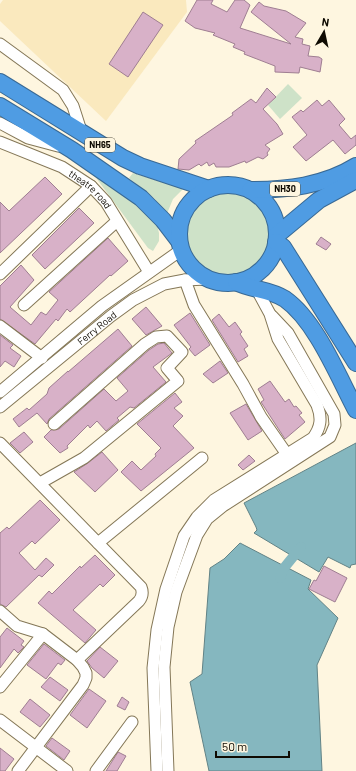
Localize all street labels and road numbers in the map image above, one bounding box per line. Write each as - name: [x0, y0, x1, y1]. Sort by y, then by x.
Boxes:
- road number: NH65: [85, 138, 115, 152]
- street label: theatre road: [67, 167, 114, 211]
- road number: NH30: [270, 182, 300, 196]
- street label: Ferry Road: [75, 308, 119, 347]

